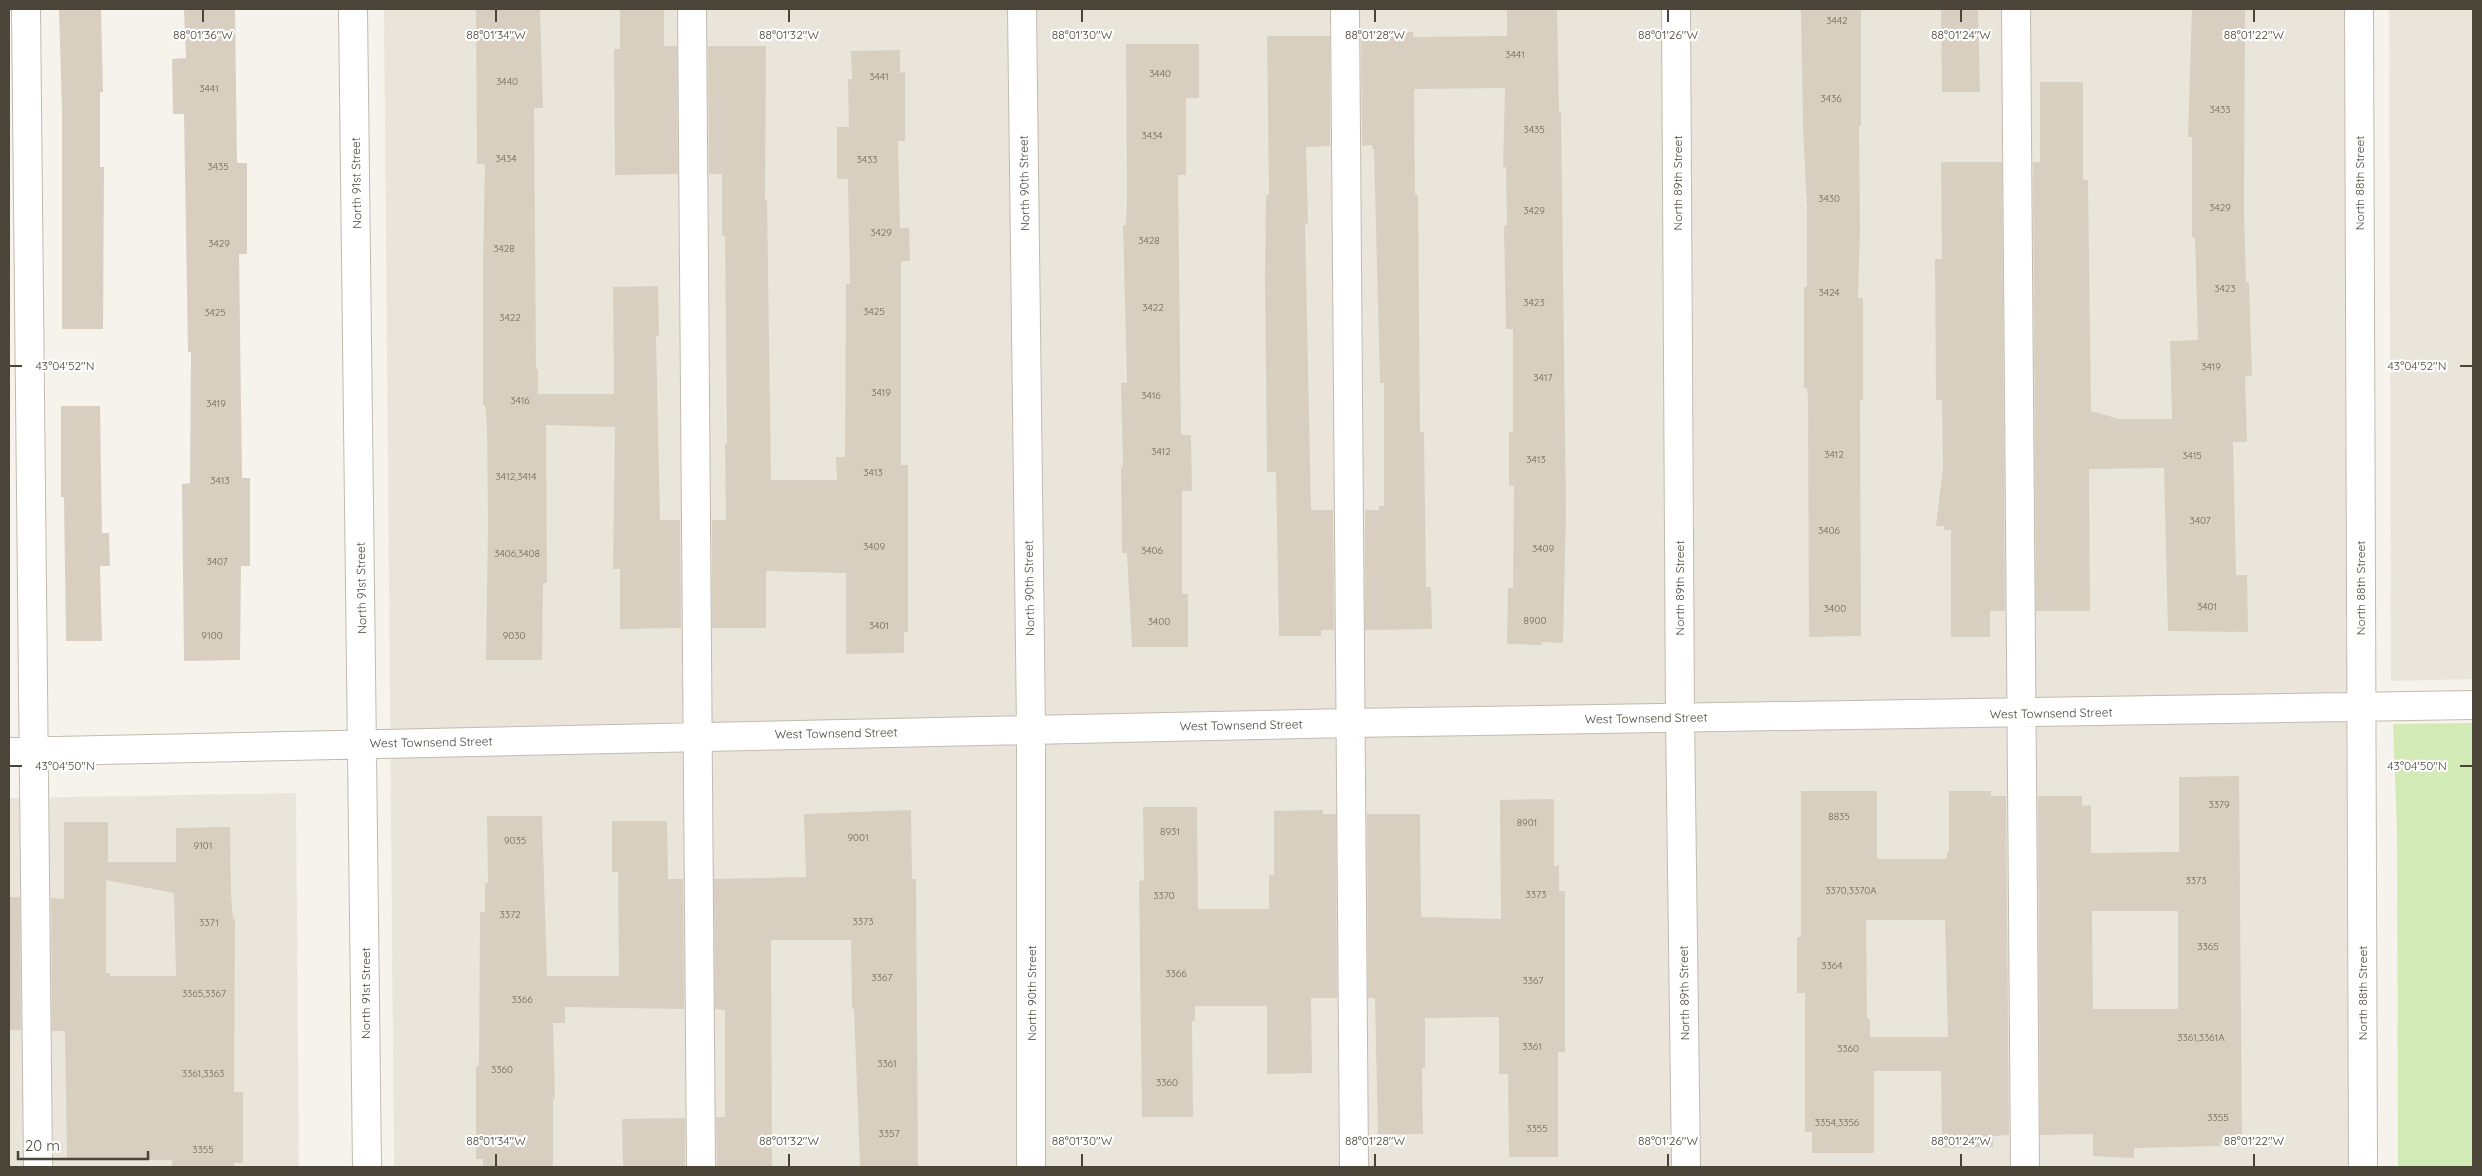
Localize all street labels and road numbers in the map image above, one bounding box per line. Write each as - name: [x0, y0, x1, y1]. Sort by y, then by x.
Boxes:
- street label: North 90th Street: [1016, 135, 1032, 231]
- street label: North 89th Street: [1670, 136, 1685, 230]
- street label: North 88th Street: [2352, 136, 2367, 230]
- street label: North 91st Street: [348, 137, 364, 229]
- street label: North 90th Street: [1021, 540, 1037, 636]
- street label: North 89th Street: [1672, 541, 1687, 635]
- street label: North 88th Street: [2353, 541, 2368, 635]
- street label: North 91st Street: [353, 542, 369, 634]
- street label: West Townsend Street: [1989, 704, 2113, 722]
- street label: West Townsend Street: [1584, 709, 1708, 727]
- street label: West Townsend Street: [1179, 716, 1303, 734]
- street label: West Townsend Street: [774, 724, 898, 742]
- street label: West Townsend Street: [369, 733, 493, 751]
- street label: North 90th Street: [1024, 945, 1039, 1041]
- street label: North 89th Street: [1676, 945, 1692, 1041]
- street label: North 88th Street: [2355, 946, 2370, 1040]
- street label: North 91st Street: [358, 947, 373, 1039]

